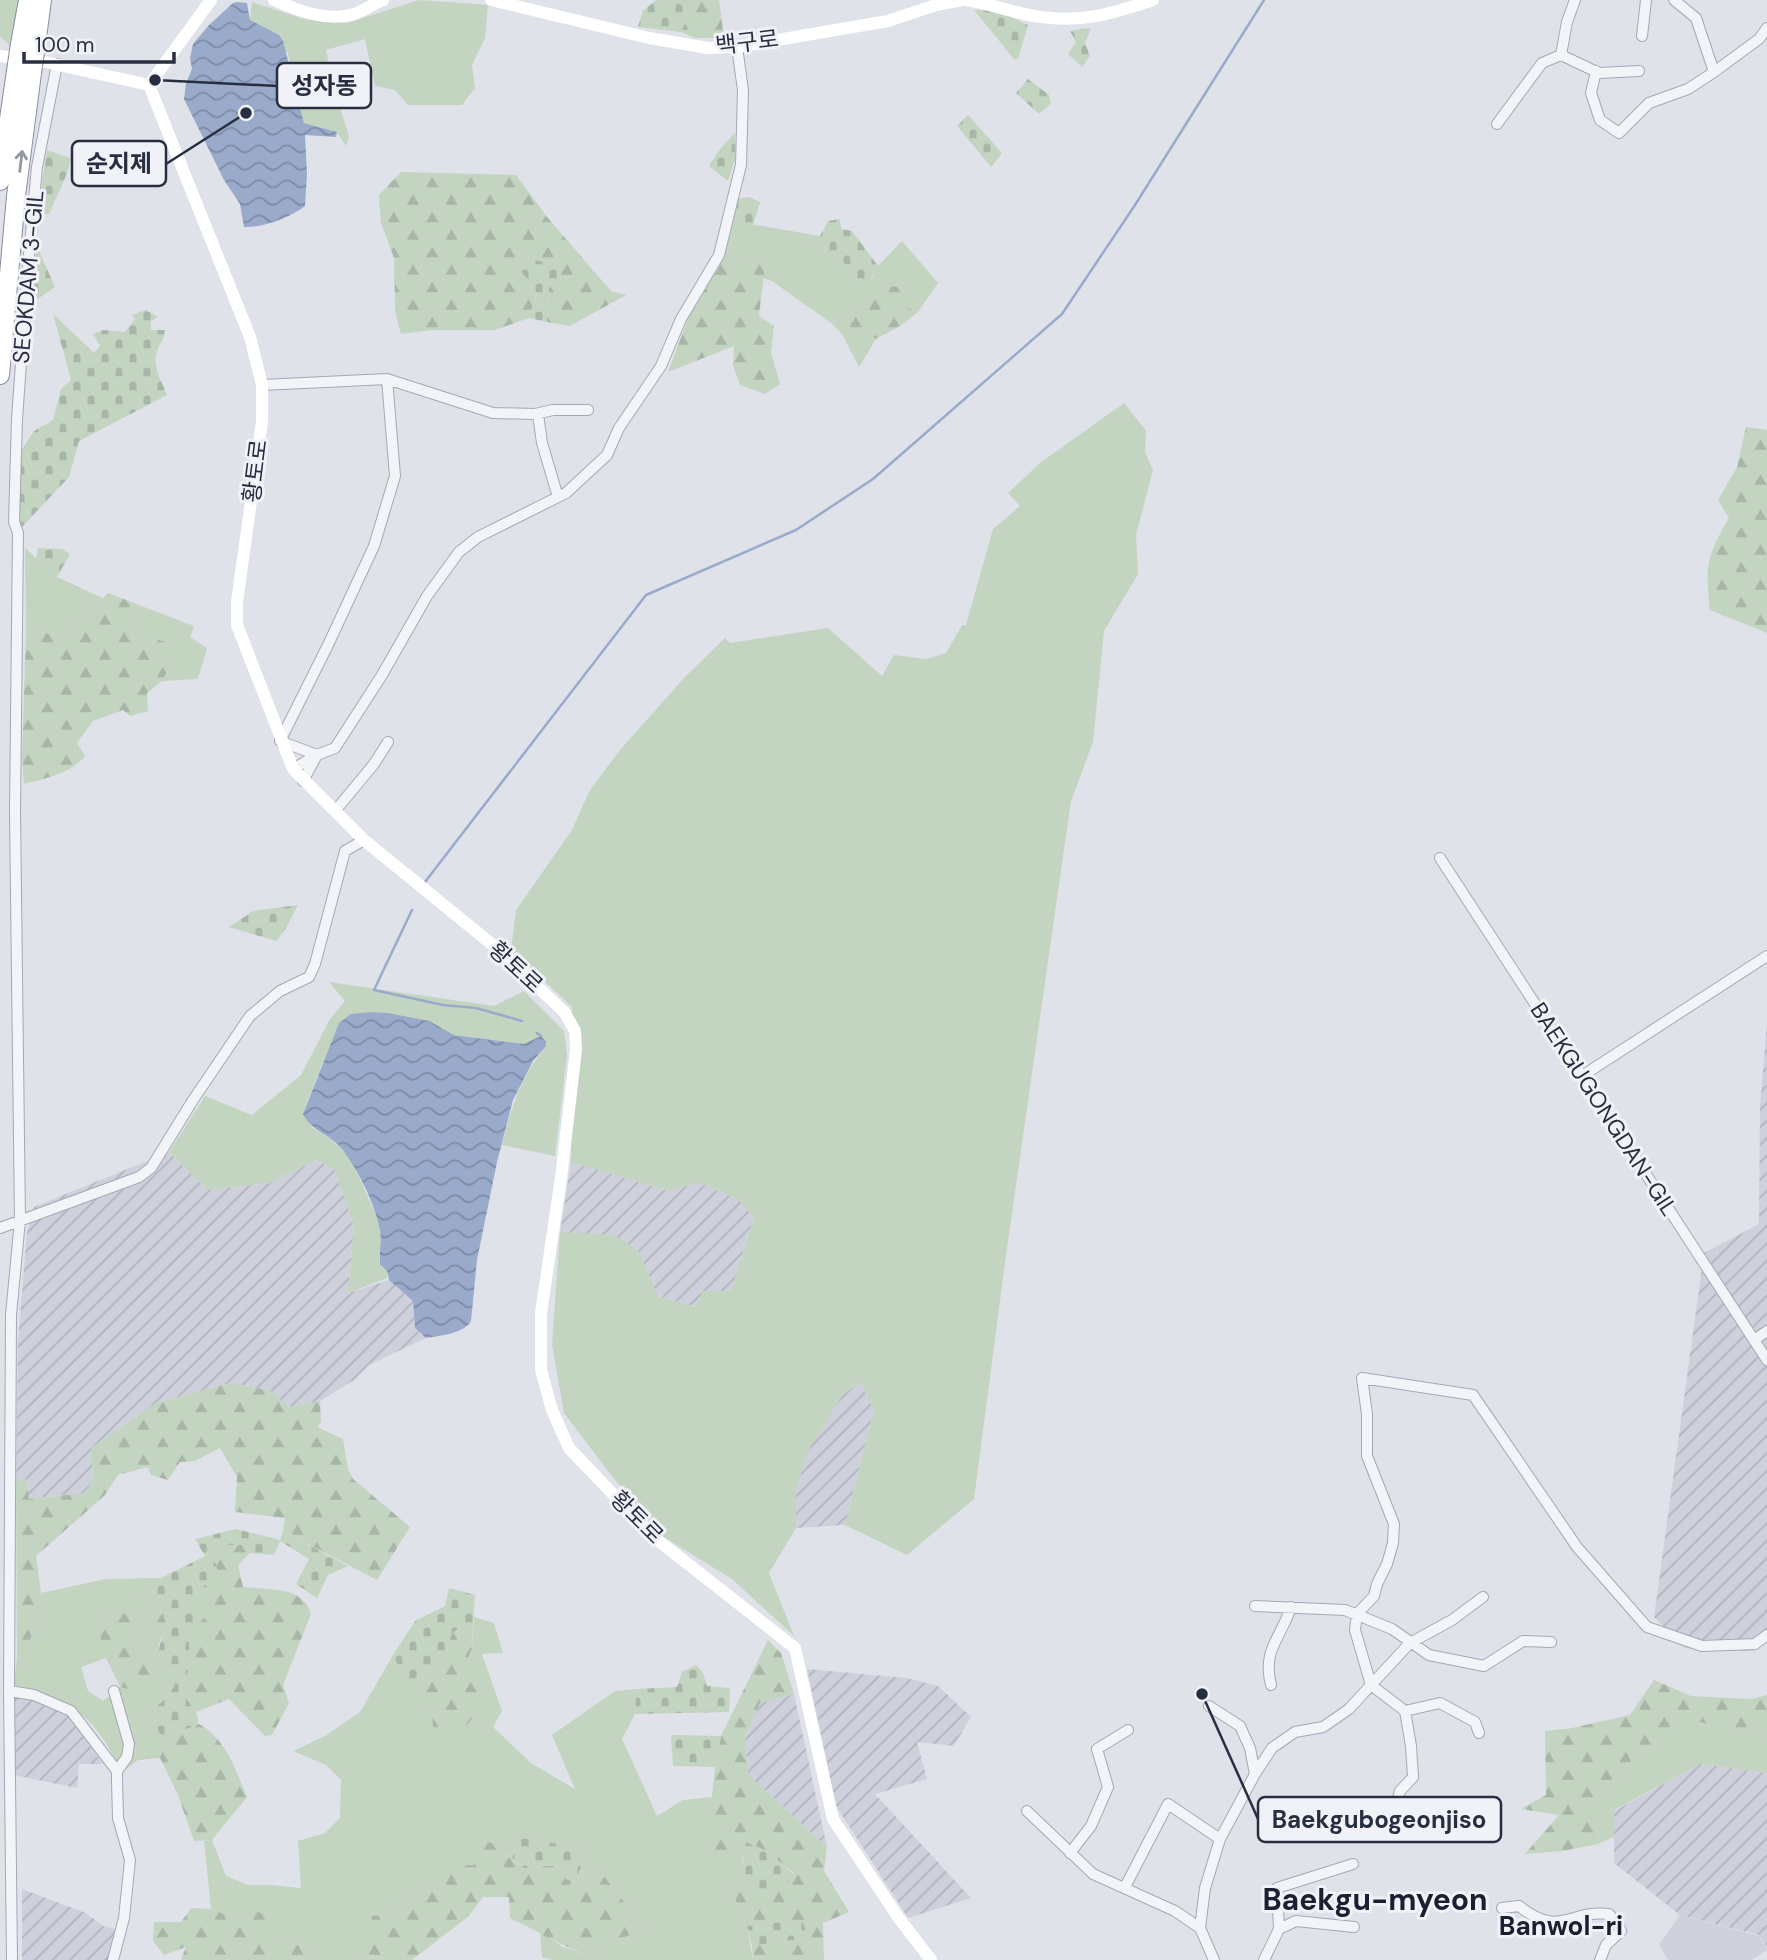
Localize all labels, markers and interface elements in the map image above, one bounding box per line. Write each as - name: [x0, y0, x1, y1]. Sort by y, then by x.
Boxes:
- scale bar: [24, 21, 175, 65]
- street label: 백구로: [714, 23, 780, 61]
- text: 100 m: [35, 31, 95, 59]
- callout: 성자동: [277, 63, 371, 108]
- text: 성자동: [291, 70, 357, 101]
- callout: 순지제: [72, 141, 166, 186]
- text: 순지제: [86, 148, 152, 179]
- one-way arrow: [14, 150, 27, 173]
- street label: SEOKDAM 3-GIL: [5, 189, 51, 365]
- street label: 황토로: [236, 438, 274, 504]
- street label: 황토로: [483, 934, 549, 1000]
- street label: BAEKGUGONGDAN-GIL: [1524, 997, 1684, 1221]
- street label: 황토로: [604, 1484, 670, 1550]
- callout: Baekgubogeonjiso: [1258, 1797, 1501, 1842]
- text: Baekgubogeonjiso: [1272, 1804, 1486, 1835]
- district label: Baekgu-myeon: [1262, 1880, 1488, 1919]
- district label: Banwol-ri: [1499, 1909, 1623, 1943]

